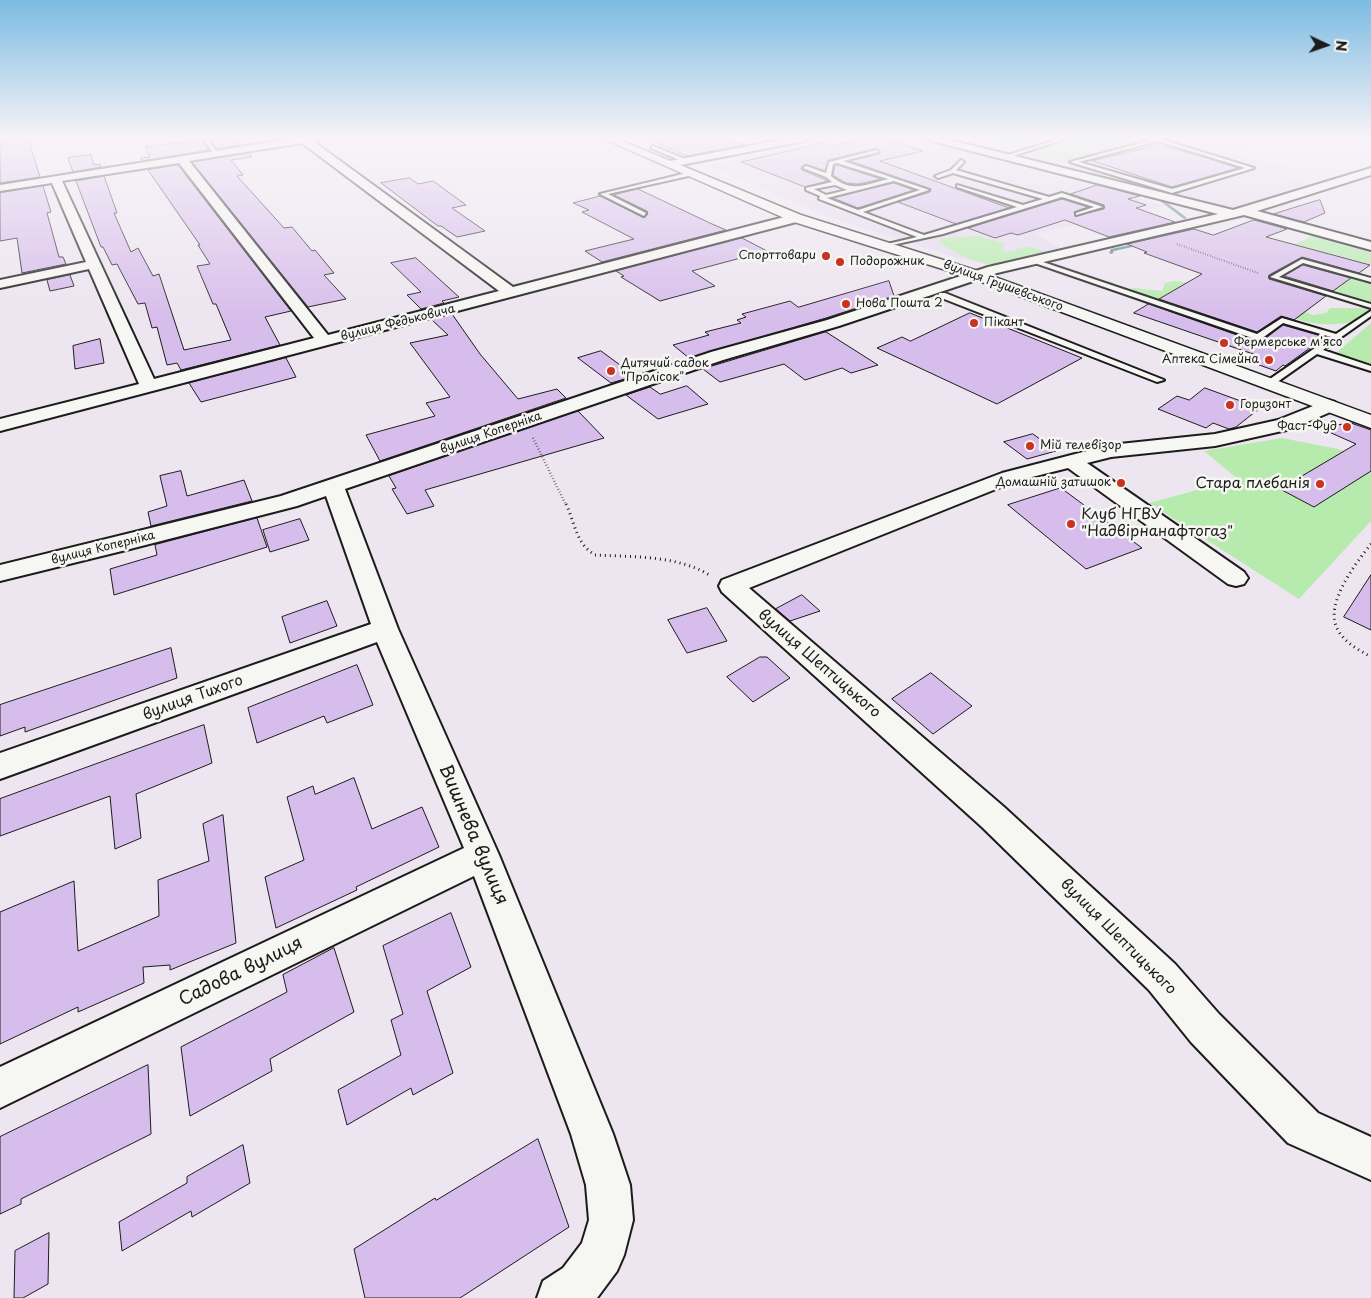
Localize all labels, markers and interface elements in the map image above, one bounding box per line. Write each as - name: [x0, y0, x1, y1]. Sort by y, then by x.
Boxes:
- north arrow: [1301, 20, 1351, 70]
- text: N: [1331, 40, 1352, 52]
- place label: Спорттовари: [738, 249, 816, 263]
- marker: Спорттовари: [820, 250, 832, 262]
- place label: Подорожник: [850, 255, 924, 269]
- marker: Подорожник: [834, 256, 846, 268]
- street label: вулиця Грушевського: [941, 258, 1065, 314]
- place label: Нова Пошта 2: [856, 297, 943, 311]
- marker: Нова Пошта 2: [840, 298, 852, 310]
- street label: вулиця Федьковича: [339, 302, 457, 344]
- place label: Пікант: [984, 316, 1024, 330]
- marker: Пікант: [968, 317, 980, 329]
- place label: Фермерське м'ясо: [1234, 336, 1342, 350]
- marker: Фермерське м'ясо: [1218, 337, 1230, 349]
- place label: Аптека Сімейна: [1162, 353, 1259, 367]
- marker: Аптека Сімейна: [1263, 354, 1275, 366]
- place label: Дитячий садок "Пролісок": [621, 357, 709, 385]
- marker: Дитячий садок "Пролісок": [605, 365, 617, 377]
- place label: Горизонт: [1240, 398, 1291, 412]
- marker: Горизонт: [1224, 399, 1236, 411]
- street label: вулиця Коперніка: [438, 409, 544, 457]
- place label: Фаст-Фуд: [1277, 420, 1337, 434]
- marker: Фаст-Фуд: [1341, 421, 1353, 433]
- place label: Мій телевізор: [1040, 439, 1121, 453]
- marker: Мій телевізор: [1024, 440, 1036, 452]
- place label: Стара плебанія: [1196, 475, 1310, 493]
- place label: Домашній затишок: [996, 476, 1111, 490]
- marker: Домашній затишок: [1115, 477, 1127, 489]
- marker: Стара плебанія: [1314, 478, 1326, 490]
- place label: Клуб НГВУ "Надвірнанафтогаз": [1081, 506, 1233, 541]
- marker: Клуб НГВУ "Надвірнанафтогаз": [1065, 518, 1077, 530]
- street label: вулиця Коперніка: [50, 528, 156, 568]
- street label: вулиця Шептицького: [754, 606, 884, 722]
- street label: вулиця Тихого: [140, 672, 246, 724]
- street label: Вишнева вулиця: [434, 762, 512, 908]
- street label: вулиця Шептицького: [1056, 875, 1180, 999]
- street label: Садова вулиця: [176, 933, 306, 1011]

